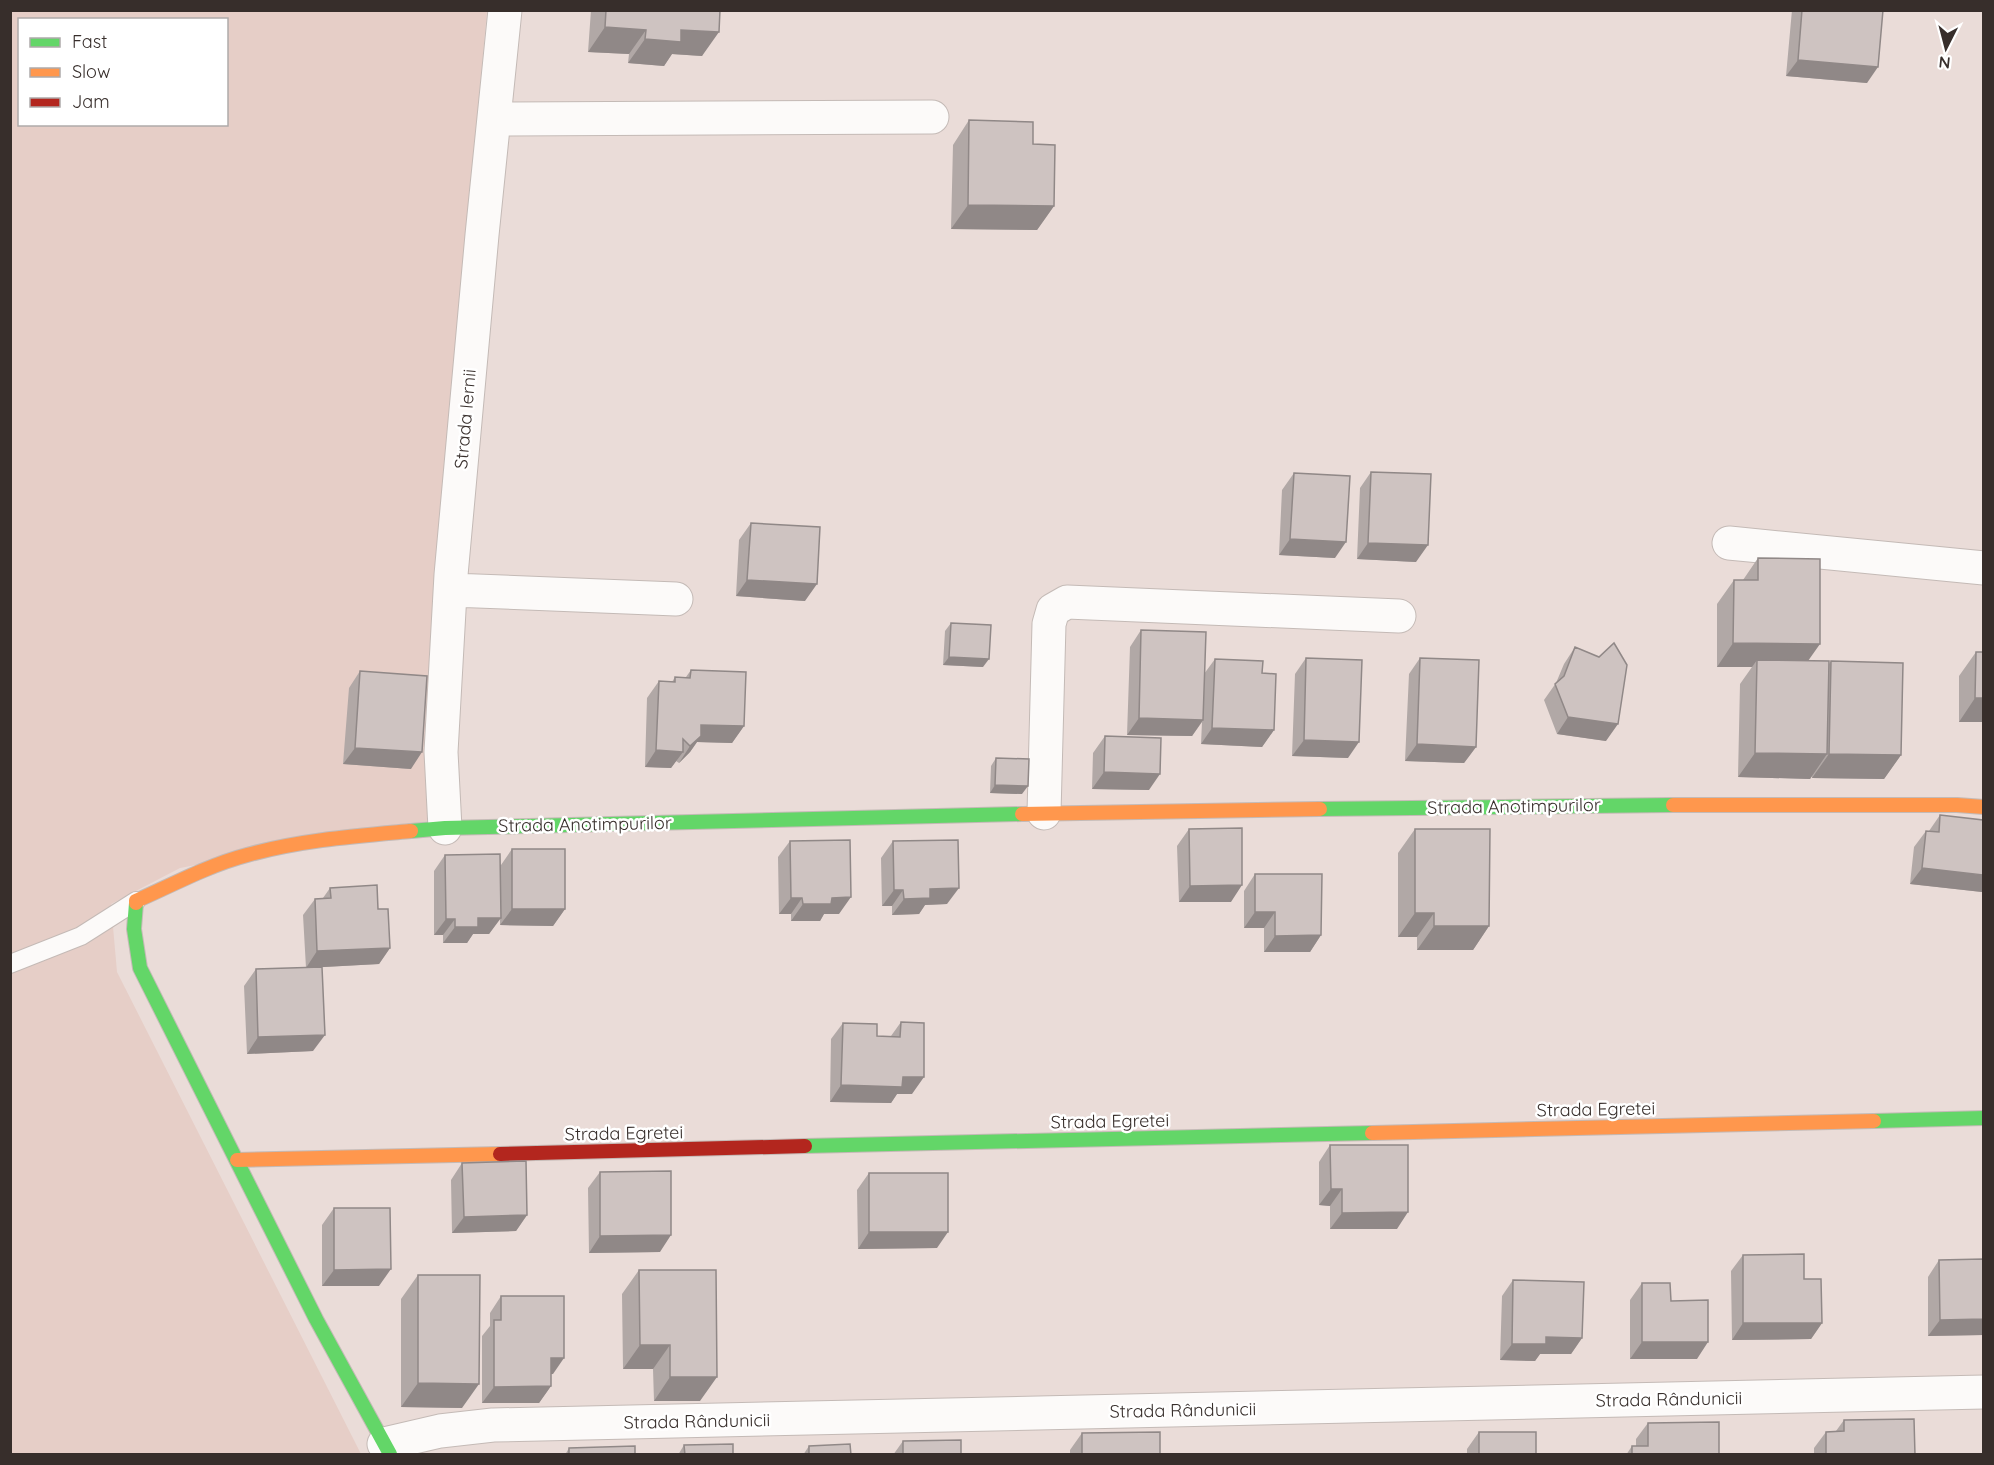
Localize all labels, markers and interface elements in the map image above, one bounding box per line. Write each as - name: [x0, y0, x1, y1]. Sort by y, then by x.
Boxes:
- legend: [18, 18, 228, 126]
- north arrow: [1916, 18, 1976, 78]
- text: Fast: [72, 30, 107, 53]
- text: N: [1938, 52, 1951, 73]
- text: Slow: [72, 60, 110, 83]
- text: Jam: [72, 90, 110, 113]
- street label: Strada Iernii: [449, 368, 481, 470]
- street label: Strada Anotimpurilor: [1427, 793, 1601, 819]
- street label: Strada Anotimpurilor: [498, 811, 672, 837]
- street label: Strada Egretei: [1537, 1096, 1655, 1122]
- street label: Strada Egretei: [1051, 1108, 1169, 1134]
- street label: Strada Egretei: [565, 1120, 683, 1146]
- street label: Strada Rândunicii: [1595, 1386, 1743, 1412]
- street label: Strada Rândunicii: [1109, 1397, 1257, 1423]
- street label: Strada Rândunicii: [623, 1408, 771, 1434]

